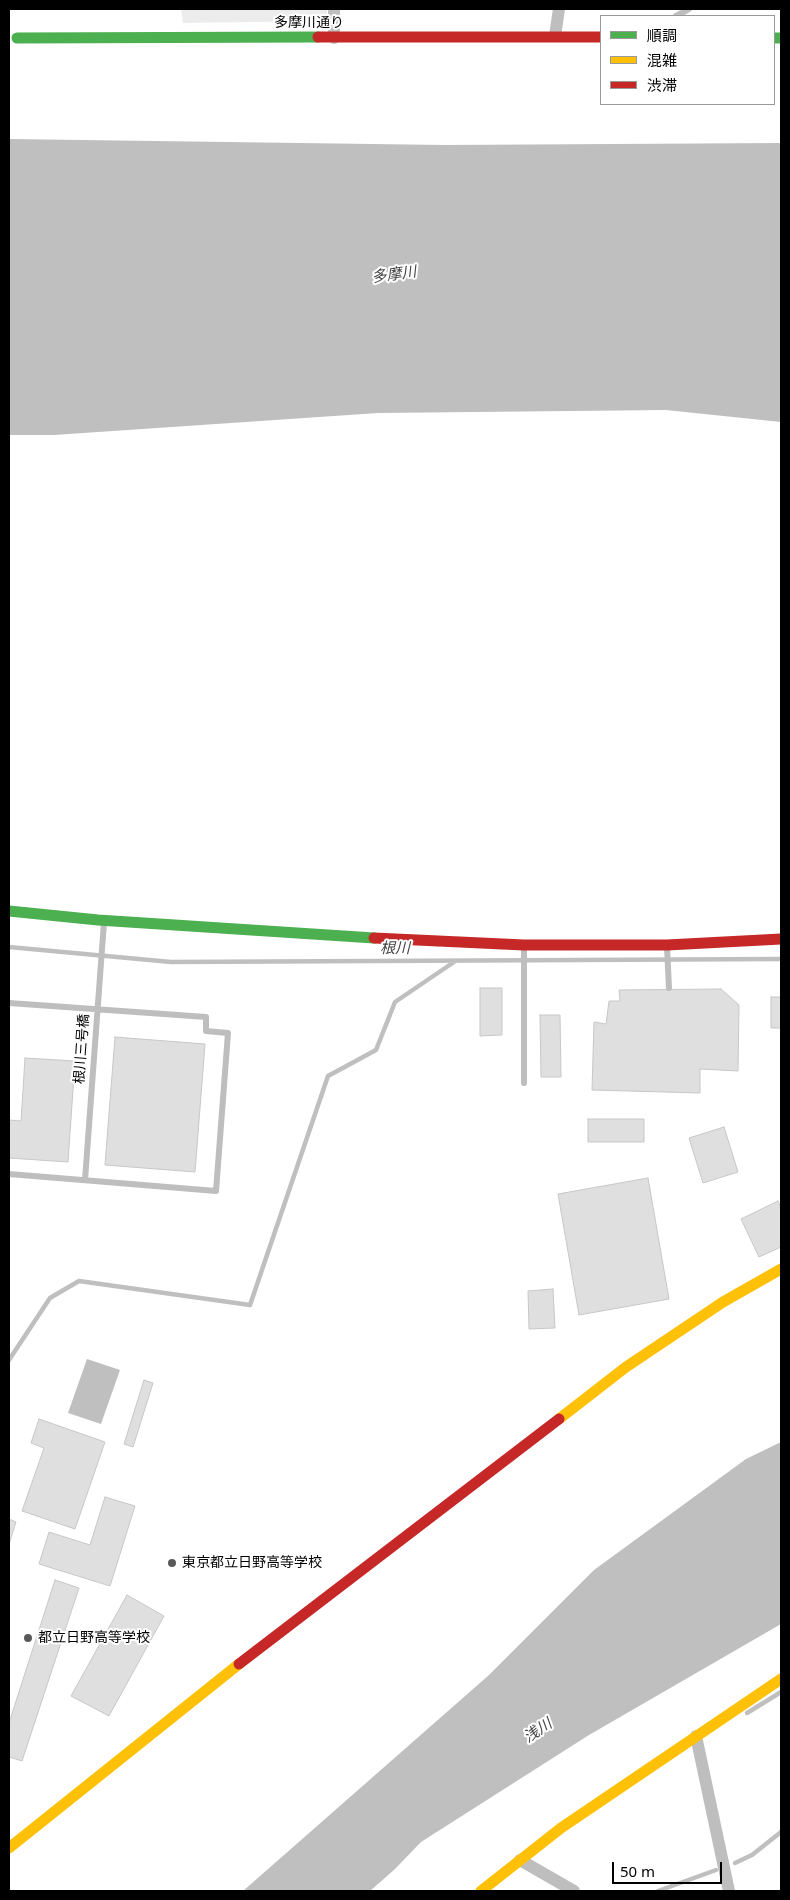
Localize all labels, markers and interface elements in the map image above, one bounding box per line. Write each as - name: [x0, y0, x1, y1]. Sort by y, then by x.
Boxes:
- street label: 多摩川通り: [274, 15, 344, 31]
- legend: [600, 15, 775, 105]
- text: 順調: [647, 25, 677, 45]
- text: 混雑: [647, 50, 677, 70]
- text: 渋滞: [647, 75, 677, 95]
- water label: 多摩川: [370, 263, 418, 287]
- water label: 根川: [380, 940, 410, 958]
- street label: 根川三号橋: [71, 1013, 93, 1085]
- place label: 東京都立日野高等学校: [182, 1555, 322, 1571]
- marker: 東京都立日野高等学校: [166, 1557, 178, 1569]
- place label: 都立日野高等学校: [38, 1630, 150, 1646]
- marker: 都立日野高等学校: [22, 1632, 34, 1644]
- water label: 浅川: [521, 1715, 555, 1747]
- scale bar: [615, 1852, 725, 1884]
- text: 50 m: [620, 1861, 655, 1881]

